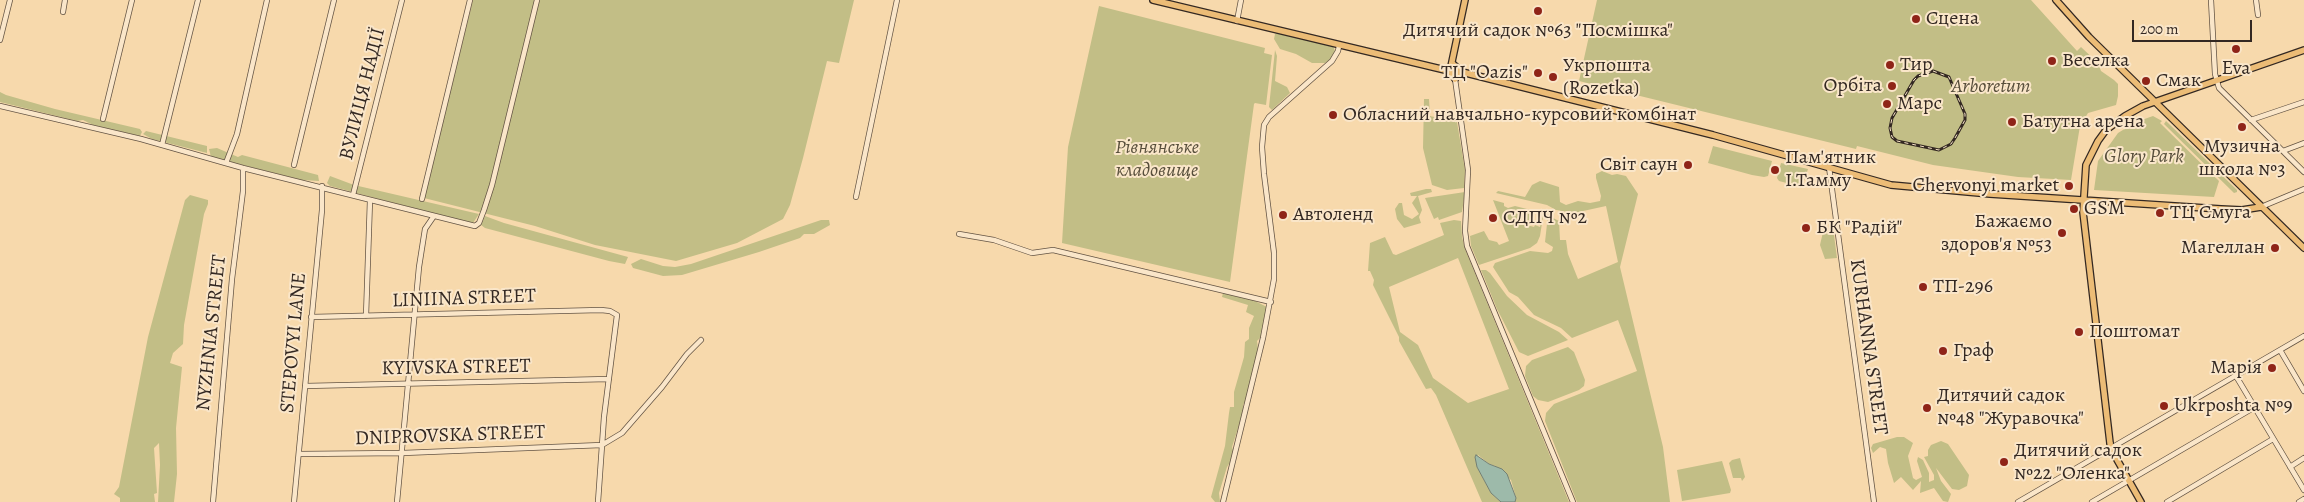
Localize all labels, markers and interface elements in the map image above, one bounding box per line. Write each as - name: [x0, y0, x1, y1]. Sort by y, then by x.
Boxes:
- marker: Дитячий садок №63 "Посмішка": [1532, 5, 1544, 17]
- place label: Сцена: [1926, 7, 1979, 31]
- scale bar: [2134, 10, 2254, 42]
- marker: Сцена: [1910, 13, 1922, 25]
- place label: Дитячий садок №63 "Посмішка": [1403, 19, 1673, 43]
- text: 200 m: [2140, 19, 2179, 39]
- street label: ВУЛИЦЯ НАДІЇ: [335, 25, 391, 163]
- marker: Eva: [2230, 43, 2242, 55]
- place label: Веселка: [2062, 49, 2129, 73]
- place label: Тир: [1900, 53, 1933, 77]
- place label: Укрпошта (Rozetka): [1563, 54, 1651, 101]
- marker: Веселка: [2046, 55, 2058, 67]
- place label: Eva: [2221, 57, 2251, 81]
- marker: Тир: [1884, 59, 1896, 71]
- place label: ТЦ "Oazis": [1441, 61, 1528, 85]
- marker: ТЦ "Oazis": [1532, 67, 1544, 79]
- place label: Смак: [2156, 69, 2201, 93]
- marker: Укрпошта (Rozetka): [1547, 71, 1559, 83]
- place label: Орбіта: [1823, 74, 1882, 98]
- park label: Arboretum: [1952, 75, 2030, 99]
- marker: Смак: [2140, 75, 2152, 87]
- marker: Орбіта: [1886, 80, 1898, 92]
- place label: Марс: [1897, 92, 1942, 116]
- marker: Марс: [1881, 98, 1893, 110]
- place label: Обласний навчально-курсовий комбінат: [1343, 103, 1696, 127]
- marker: Обласний навчально-курсовий комбінат: [1327, 109, 1339, 121]
- place label: Батутна арена: [2022, 110, 2144, 134]
- marker: Батутна арена: [2006, 116, 2018, 128]
- marker: Музична школа №3: [2236, 121, 2248, 133]
- place label: Музична школа №3: [2199, 135, 2285, 182]
- park label: Рівнянське кладовище: [1115, 136, 1199, 183]
- park label: Glory Park: [2104, 145, 2184, 169]
- place label: Пам'ятник І.Тамму: [1785, 146, 1876, 193]
- place label: Світ саун: [1600, 153, 1678, 177]
- marker: Світ саун: [1682, 159, 1694, 171]
- marker: Пам'ятник І.Тамму: [1769, 164, 1781, 176]
- place label: Chervonyi market: [1913, 174, 2059, 198]
- marker: Chervonyi market: [2063, 180, 2075, 192]
- place label: GSM: [2084, 197, 2125, 221]
- place label: ТЦ Смуга: [2170, 201, 2251, 225]
- place label: Автоленд: [1293, 203, 1373, 227]
- marker: GSM: [2068, 203, 2080, 215]
- place label: СДПЧ №2: [1503, 206, 1587, 230]
- marker: ТЦ Смуга: [2154, 207, 2166, 219]
- marker: Автоленд: [1277, 209, 1289, 221]
- place label: Бажаємо здоров'я №53: [1941, 210, 2052, 257]
- marker: СДПЧ №2: [1487, 212, 1499, 224]
- place label: БК "Радій": [1816, 216, 1903, 240]
- marker: БК "Радій": [1800, 222, 1812, 234]
- marker: Бажаємо здоров'я №53: [2056, 227, 2068, 239]
- place label: Магеллан: [2181, 236, 2265, 260]
- marker: Магеллан: [2269, 242, 2281, 254]
- street label: NYZHNIA STREET: [192, 254, 232, 412]
- street label: KURHANNA STREET: [1844, 257, 1892, 437]
- street label: STEPOVYI LANE: [276, 272, 312, 414]
- place label: ТП-296: [1933, 275, 1993, 299]
- marker: ТП-296: [1917, 281, 1929, 293]
- street label: LINIINA STREET: [392, 284, 536, 314]
- place label: Поштомат: [2089, 320, 2180, 344]
- marker: Поштомат: [2073, 326, 2085, 338]
- place label: Граф: [1953, 339, 1994, 363]
- marker: Граф: [1937, 345, 1949, 357]
- street label: KYIVSKA STREET: [381, 355, 531, 381]
- place label: Марія: [2210, 356, 2262, 380]
- marker: Марія: [2266, 362, 2278, 374]
- place label: Дитячий садок №48 "Журавочка": [1937, 384, 2084, 431]
- place label: Ukrposhta №9: [2174, 394, 2292, 418]
- marker: Ukrposhta №9: [2158, 400, 2170, 412]
- marker: Дитячий садок №48 "Журавочка": [1921, 402, 1933, 414]
- street label: DNIPROVSKA STREET: [354, 421, 546, 451]
- place label: Дитячий садок №22 "Оленка": [2014, 439, 2142, 486]
- marker: Дитячий садок №22 "Оленка": [1998, 456, 2010, 468]

